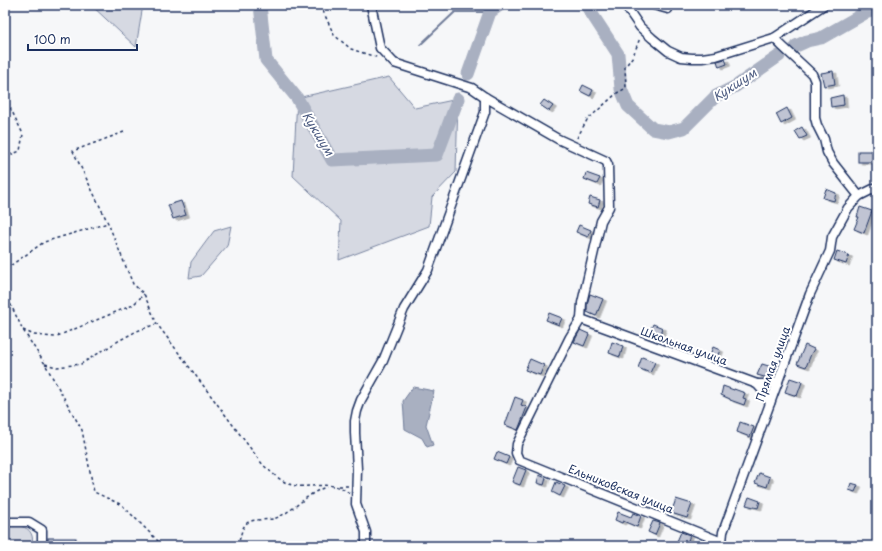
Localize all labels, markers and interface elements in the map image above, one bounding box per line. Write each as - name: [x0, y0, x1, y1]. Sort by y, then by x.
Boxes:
- scale bar: [28, 26, 137, 52]
- text: 100 m: [34, 30, 71, 48]
- water label: Кукшум: [709, 63, 760, 105]
- water label: Кукшум: [299, 108, 339, 159]
- street label: Школьная улица: [638, 322, 730, 369]
- street label: Прямая улица: [751, 324, 794, 404]
- street label: Ельниковская улица: [566, 460, 676, 517]

